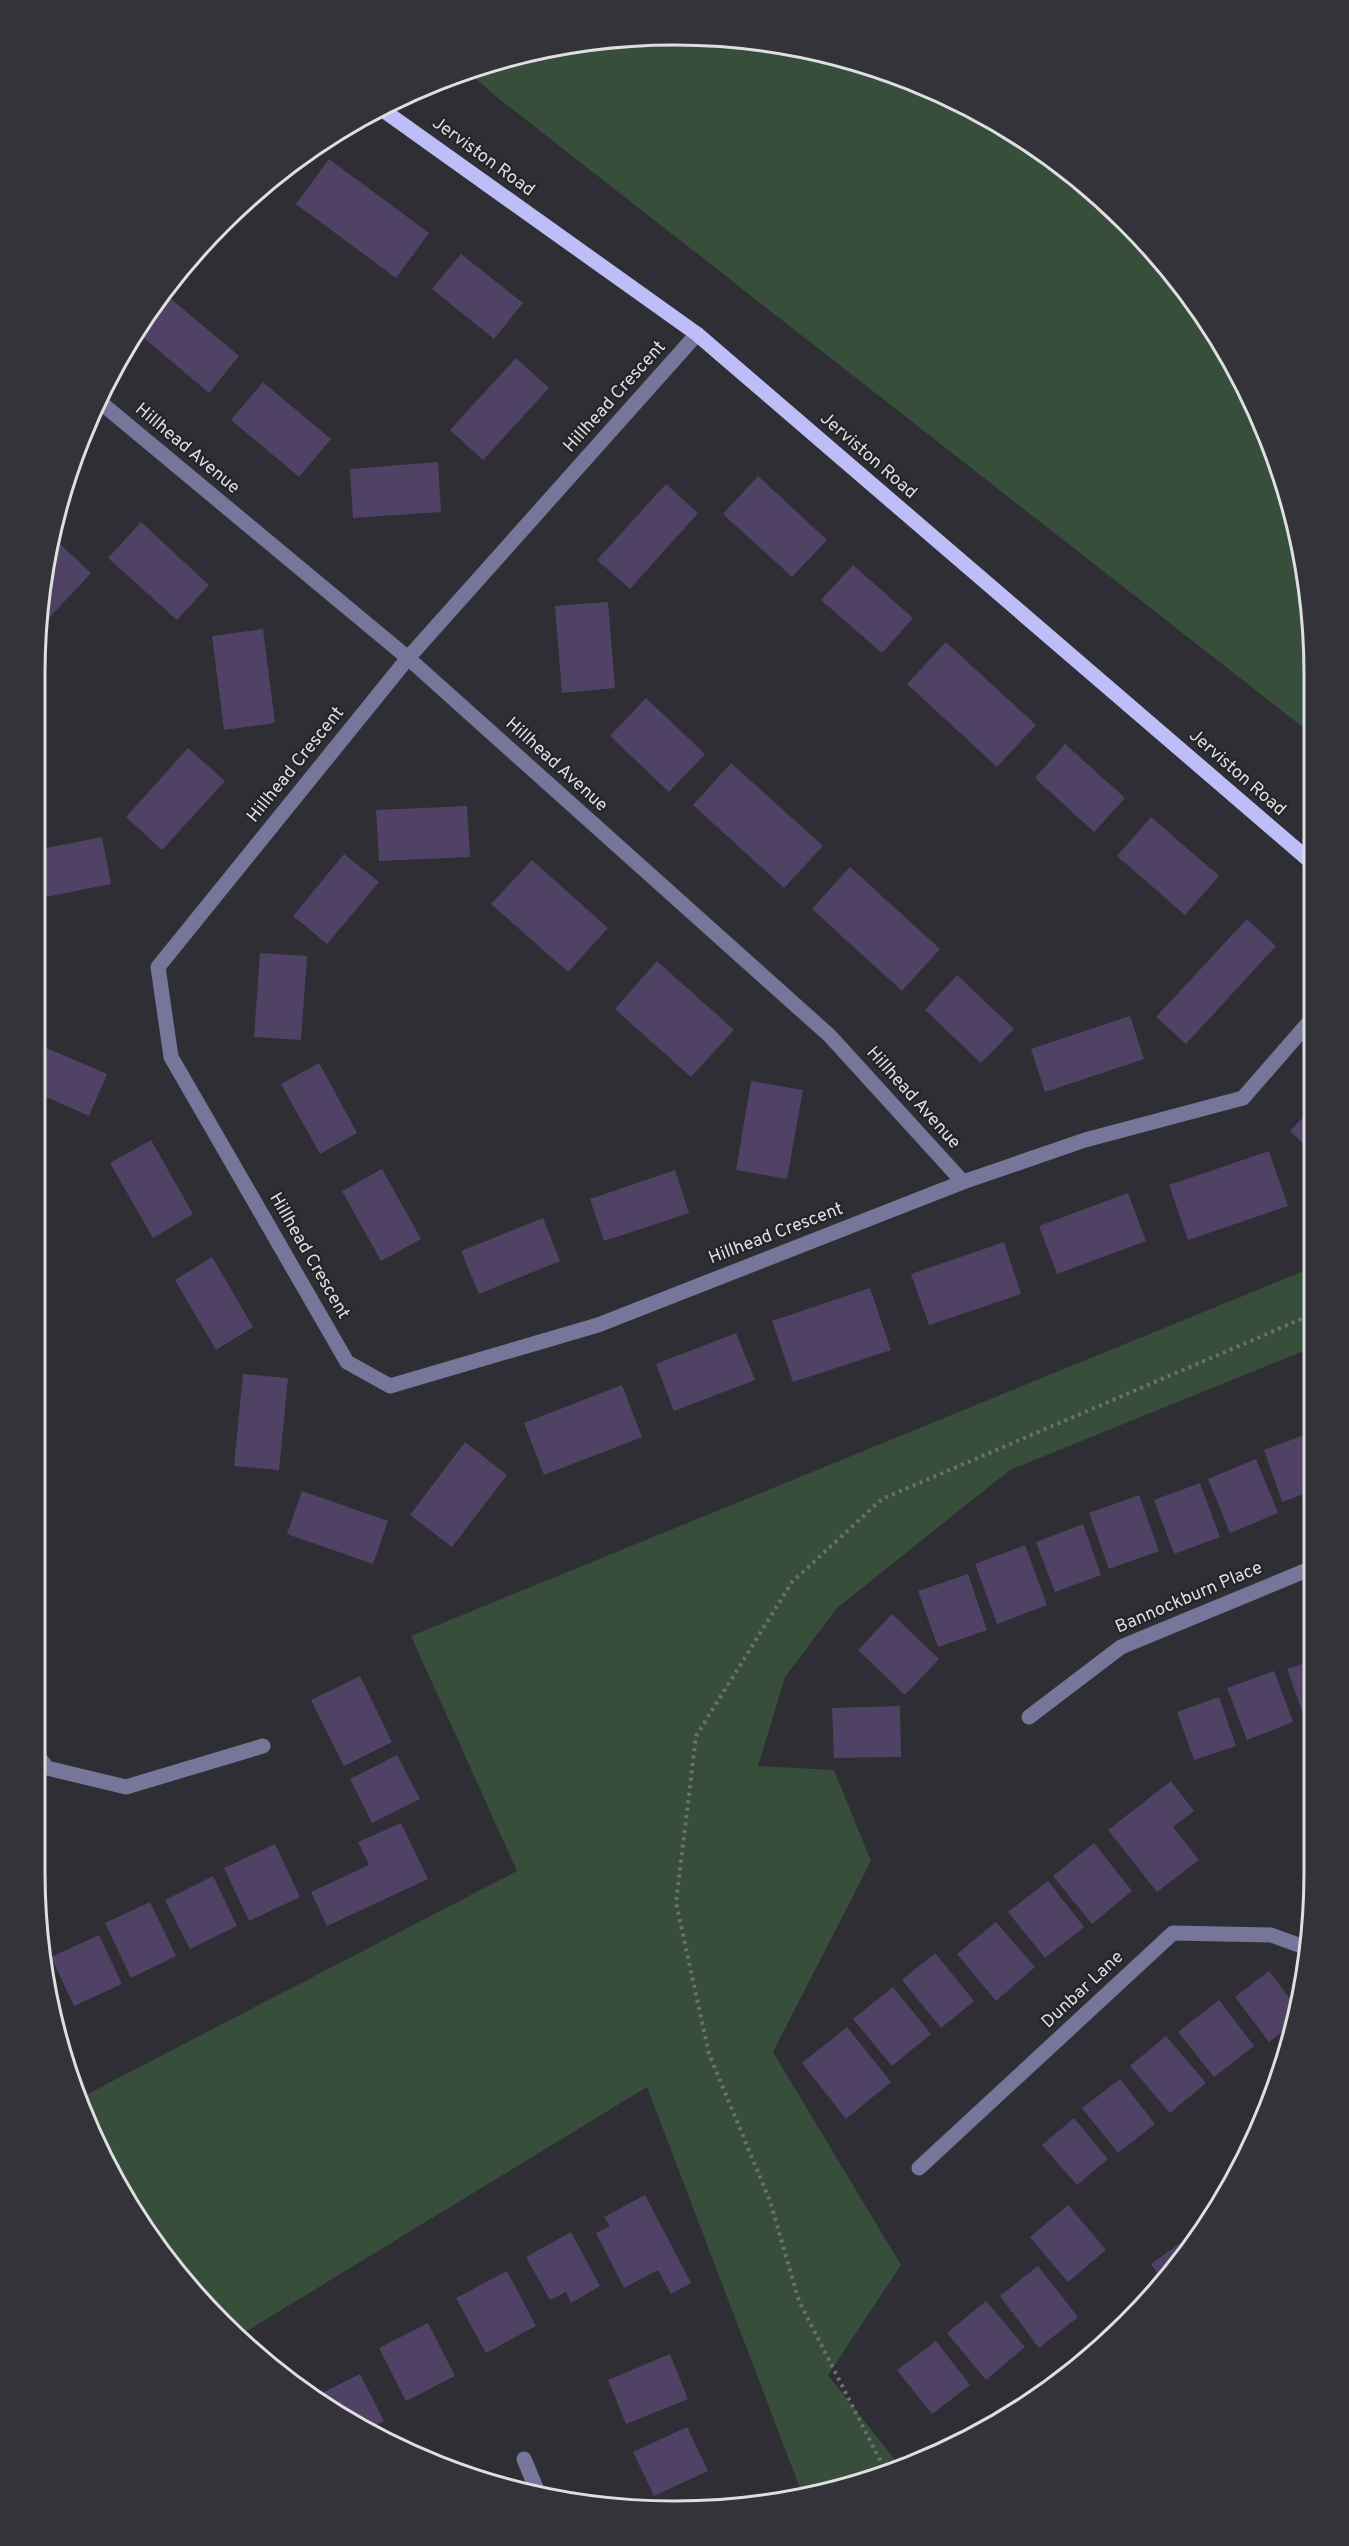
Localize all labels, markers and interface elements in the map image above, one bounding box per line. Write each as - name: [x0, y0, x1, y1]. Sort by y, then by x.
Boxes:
- street label: Jerviston Road: [427, 112, 539, 202]
- street label: Hillhead Crescent: [559, 336, 671, 458]
- street label: Hillhead Avenue: [130, 398, 244, 500]
- street label: Jerviston Road: [815, 407, 921, 505]
- street label: Hillhead Crescent: [242, 702, 350, 828]
- street label: Hillhead Avenue: [500, 713, 612, 817]
- street label: Jerviston Road: [1184, 724, 1290, 822]
- street label: Hillhead Avenue: [861, 1042, 965, 1154]
- street label: Hillhead Crescent: [263, 1189, 355, 1323]
- street label: Hillhead Crescent: [705, 1198, 847, 1270]
- street label: Bannockburn Place: [1112, 1557, 1266, 1639]
- street label: Dunbar Lane: [1037, 1946, 1129, 2034]

